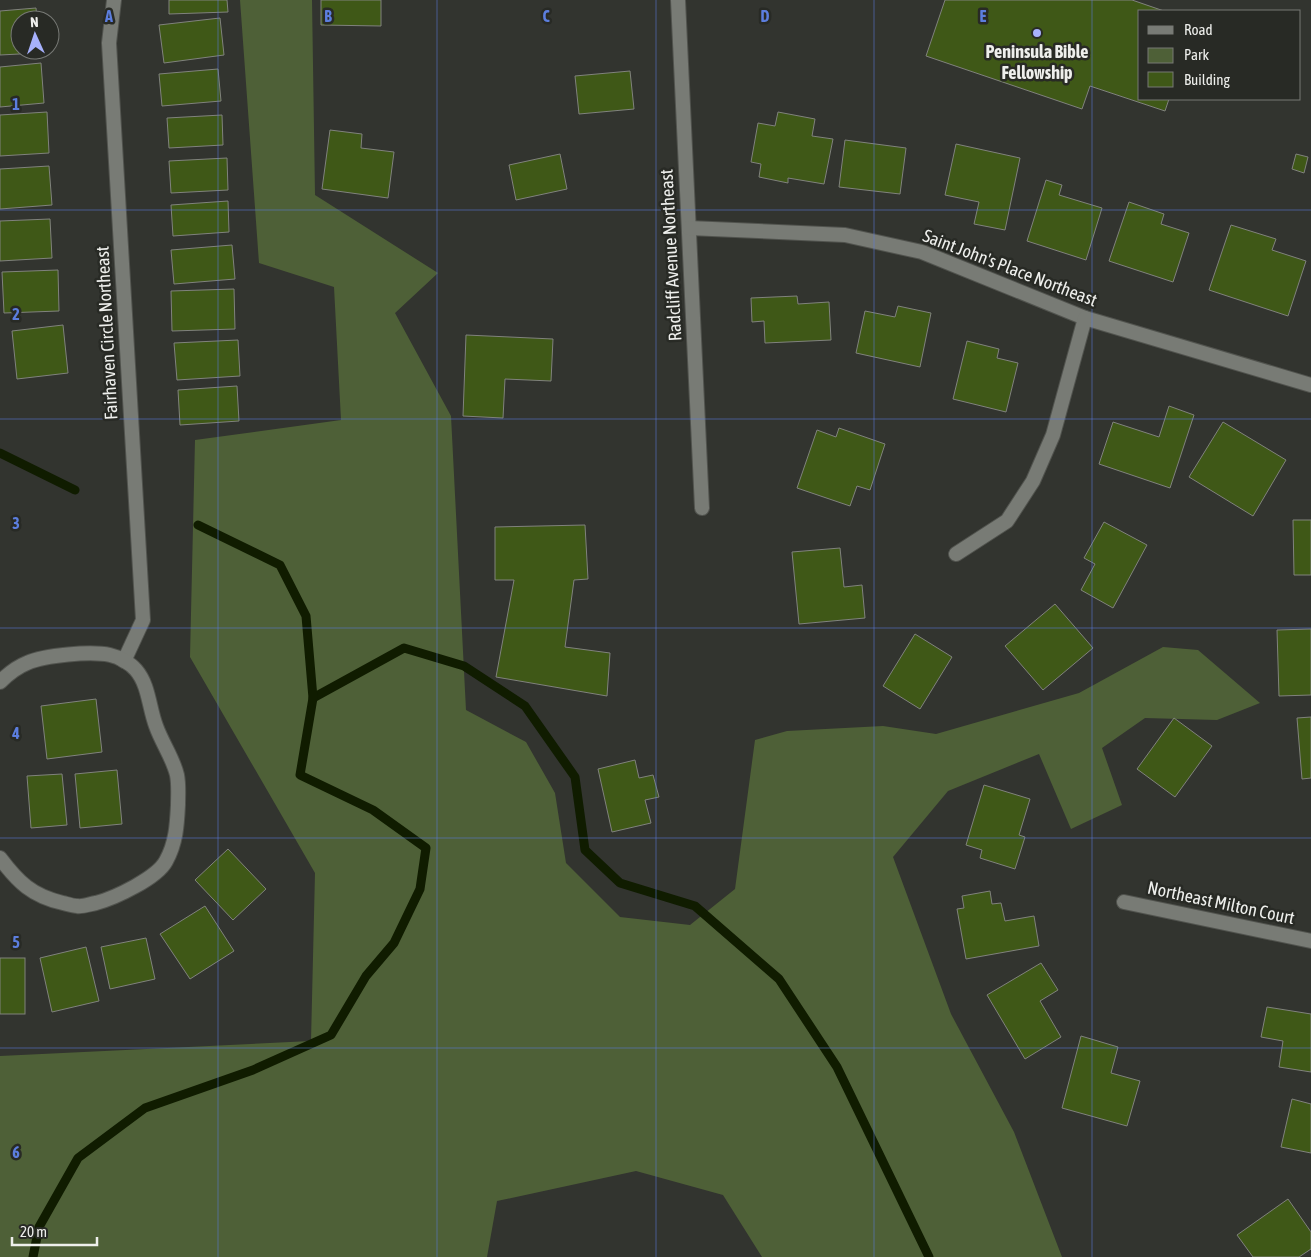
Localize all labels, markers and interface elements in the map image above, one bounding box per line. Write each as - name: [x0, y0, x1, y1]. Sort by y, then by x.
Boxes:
- text: A: [104, 7, 113, 25]
- text: B: [324, 7, 332, 25]
- text: C: [542, 7, 550, 25]
- text: D: [761, 7, 770, 25]
- text: E: [980, 7, 987, 25]
- north arrow: [10, 10, 60, 60]
- legend: [1138, 10, 1301, 100]
- text: N: [30, 14, 39, 30]
- text: Road: [1184, 21, 1213, 38]
- marker: Peninsula Bible Fellowship: [1031, 27, 1043, 39]
- place label: Peninsula Bible Fellowship: [985, 41, 1089, 83]
- text: Park: [1184, 46, 1209, 63]
- text: Building: [1184, 71, 1230, 88]
- text: 1: [12, 95, 20, 113]
- street label: Radcliff Avenue Northeast: [656, 169, 685, 342]
- street label: Saint John's Place Northeast: [920, 225, 1100, 310]
- street label: Fairhaven Circle Northeast: [91, 246, 122, 420]
- text: 2: [12, 305, 20, 323]
- text: 3: [12, 514, 20, 532]
- text: 4: [11, 724, 20, 742]
- street label: Northeast Milton Court: [1146, 877, 1297, 928]
- text: 5: [12, 933, 20, 951]
- text: 6: [12, 1143, 20, 1161]
- scale bar: [12, 1214, 98, 1246]
- text: 20 m: [20, 1223, 47, 1240]

